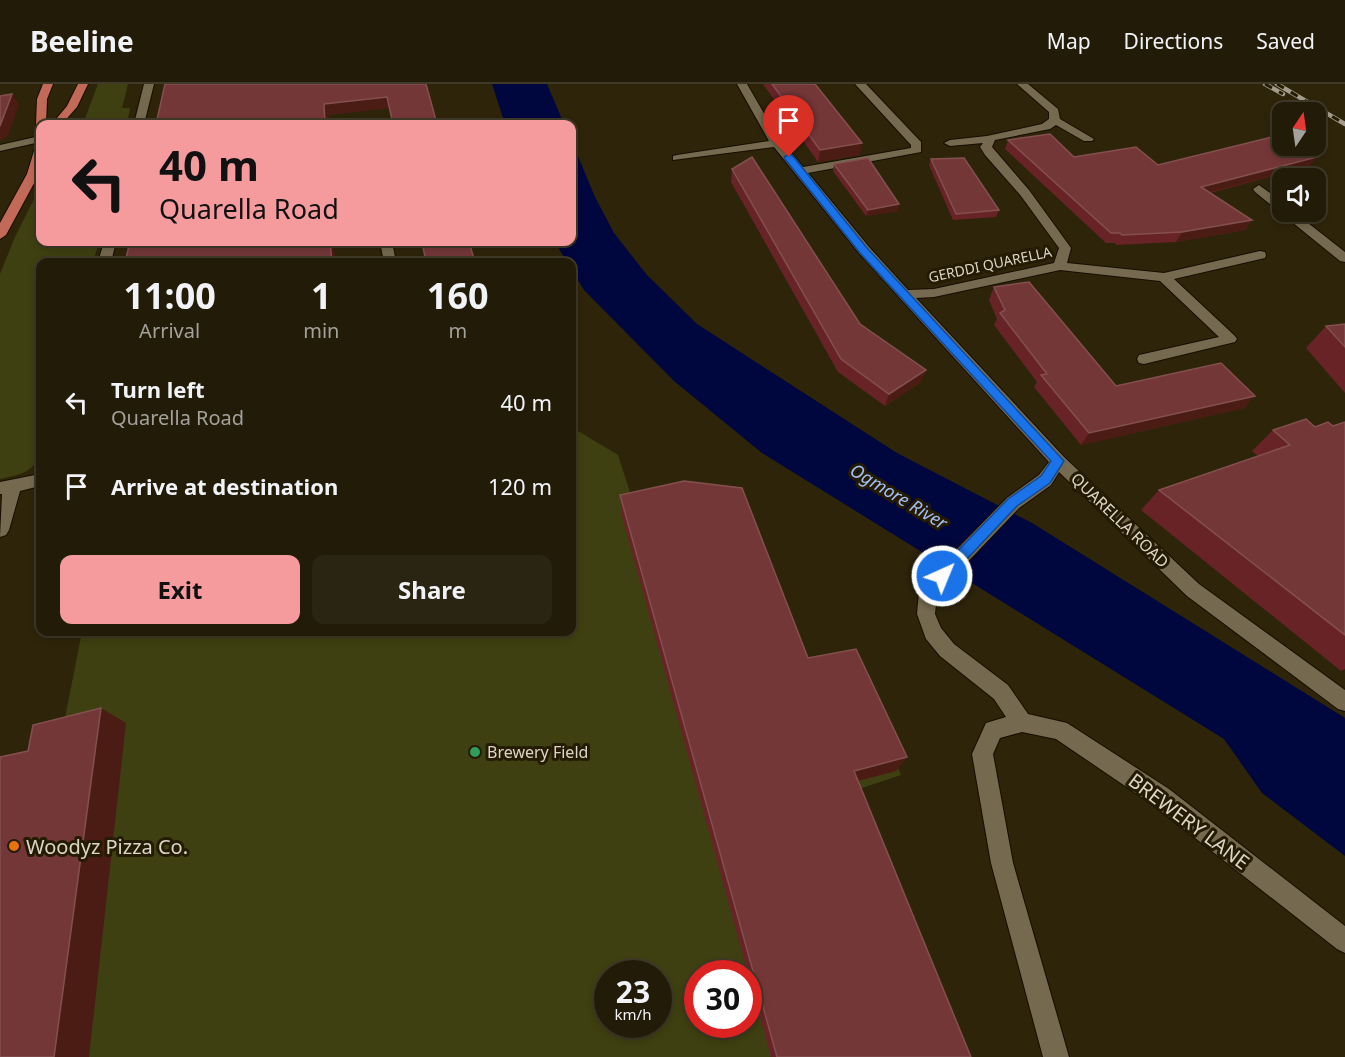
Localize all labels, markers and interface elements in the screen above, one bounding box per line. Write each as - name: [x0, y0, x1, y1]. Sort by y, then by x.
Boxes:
- text: Beeline: [30, 22, 134, 60]
- text: Map: [1047, 27, 1091, 55]
- text: Directions: [1124, 27, 1223, 55]
- text: Saved: [1256, 27, 1315, 55]
- pin: [763, 95, 814, 157]
- north arrow: [1272, 102, 1326, 156]
- map controls: [1272, 102, 1326, 222]
- icon: arrive: [772, 104, 805, 137]
- text: 40 m: [159, 136, 259, 193]
- icon: left: [60, 144, 138, 222]
- button: sound: [1272, 168, 1326, 222]
- text: Quarella Road: [159, 190, 339, 227]
- street label: GERDDI QUARELLA: [927, 242, 1053, 286]
- text: 11:00: [123, 271, 216, 320]
- text: 1: [311, 271, 332, 320]
- text: 160: [427, 271, 489, 320]
- text: Arrival: [139, 317, 200, 344]
- text: min: [303, 317, 339, 344]
- text: m: [448, 317, 467, 344]
- text: Turn left: [111, 374, 205, 404]
- icon: left: [60, 386, 93, 419]
- text: 40 m: [501, 387, 552, 417]
- text: Quarella Road: [111, 404, 244, 431]
- water label: Ogmore River: [846, 458, 953, 535]
- street label: QUARELLA ROAD: [1066, 468, 1174, 572]
- icon: arrive: [60, 470, 93, 503]
- text: Arrive at destination: [111, 471, 338, 501]
- text: 120 m: [488, 471, 552, 501]
- position arrow: [910, 544, 974, 608]
- button: Exit: [60, 555, 300, 624]
- button: Share: [312, 555, 552, 624]
- place label: Brewery Field: [487, 741, 588, 763]
- marker: Brewery Field: [468, 745, 482, 759]
- street label: BREWERY LANE: [1123, 767, 1255, 875]
- place label: Woodyz Pizza Co.: [26, 833, 188, 860]
- marker: Woodyz Pizza Co.: [7, 839, 21, 853]
- speed limit sign: 30: [684, 960, 762, 1038]
- text: 23: [616, 971, 650, 1012]
- text: km/h: [615, 1004, 651, 1024]

